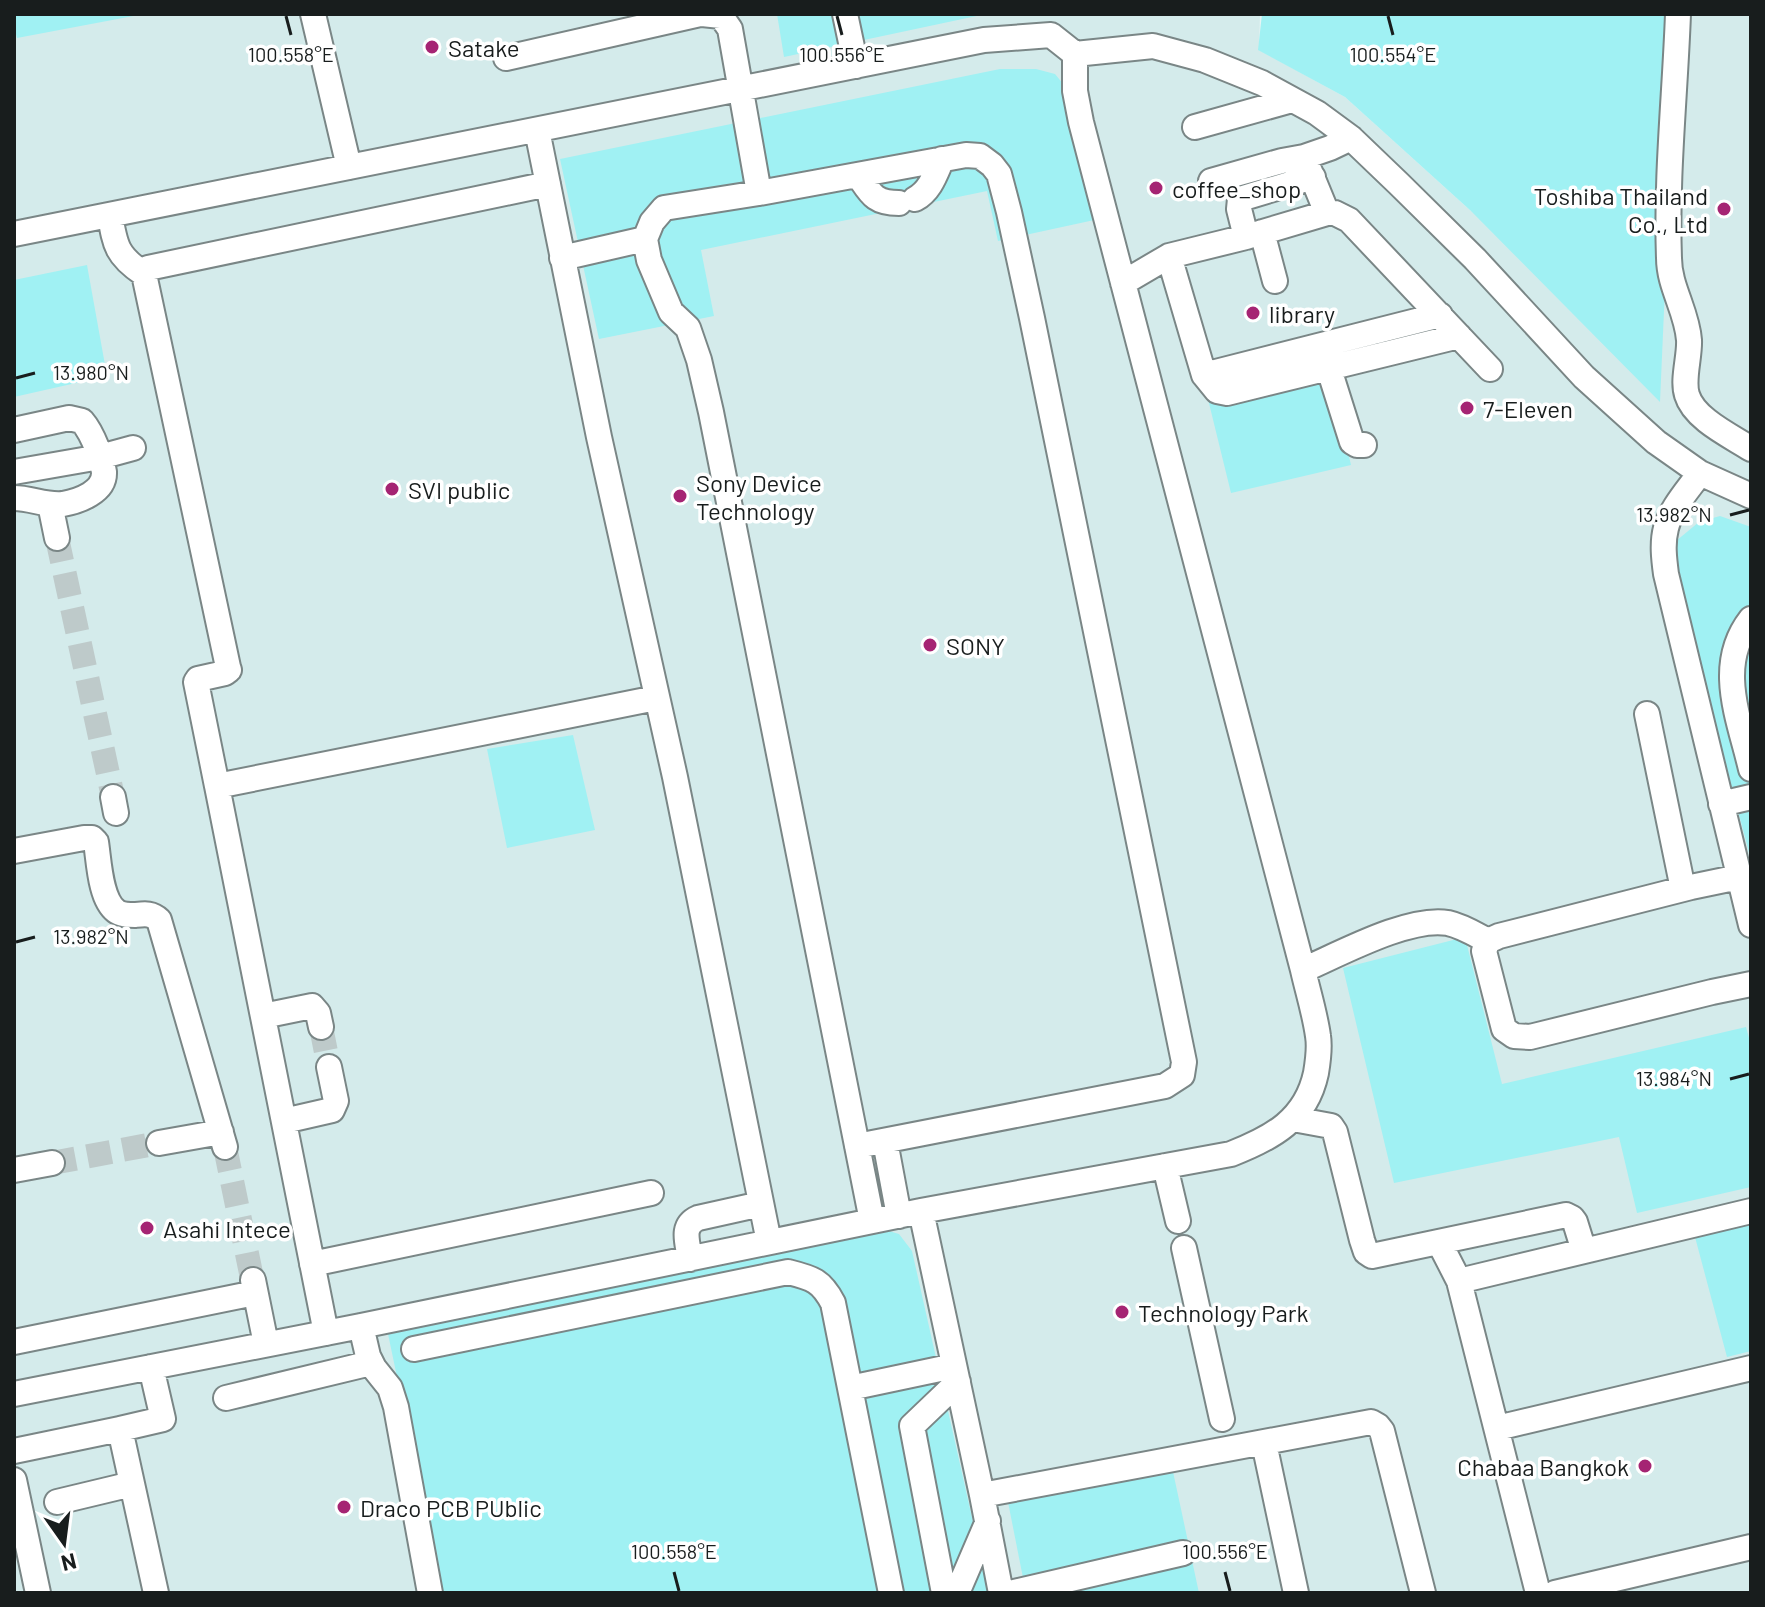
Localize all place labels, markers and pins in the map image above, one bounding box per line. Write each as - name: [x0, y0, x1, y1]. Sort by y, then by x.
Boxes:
- place label: Satake: [448, 33, 520, 62]
- marker: Satake: [423, 38, 441, 56]
- place label: coffee_shop: [1172, 174, 1301, 203]
- marker: coffee_shop: [1147, 179, 1165, 197]
- place label: Toshiba Thailand Co., Ltd: [1534, 181, 1708, 238]
- marker: Toshiba Thailand Co., Ltd: [1715, 200, 1733, 218]
- place label: library: [1269, 299, 1335, 328]
- marker: library: [1244, 304, 1262, 322]
- place label: 7-Eleven: [1483, 394, 1573, 423]
- marker: 7-Eleven: [1458, 399, 1476, 417]
- place label: Sony Device Technology: [696, 468, 822, 525]
- place label: SVI public: [408, 475, 510, 504]
- marker: SVI public: [383, 480, 401, 498]
- marker: Sony Device Technology: [671, 487, 689, 505]
- place label: SONY: [946, 631, 1005, 660]
- marker: SONY: [921, 636, 939, 654]
- place label: Asahi Intece: [163, 1214, 291, 1243]
- marker: Asahi Intece: [138, 1219, 156, 1237]
- place label: Technology Park: [1138, 1298, 1309, 1327]
- marker: Technology Park: [1113, 1303, 1131, 1321]
- place label: Chabaa Bangkok: [1457, 1452, 1629, 1481]
- marker: Chabaa Bangkok: [1636, 1457, 1654, 1475]
- place label: Draco PCB PUblic: [360, 1493, 542, 1522]
- marker: Draco PCB PUblic: [335, 1498, 353, 1516]

